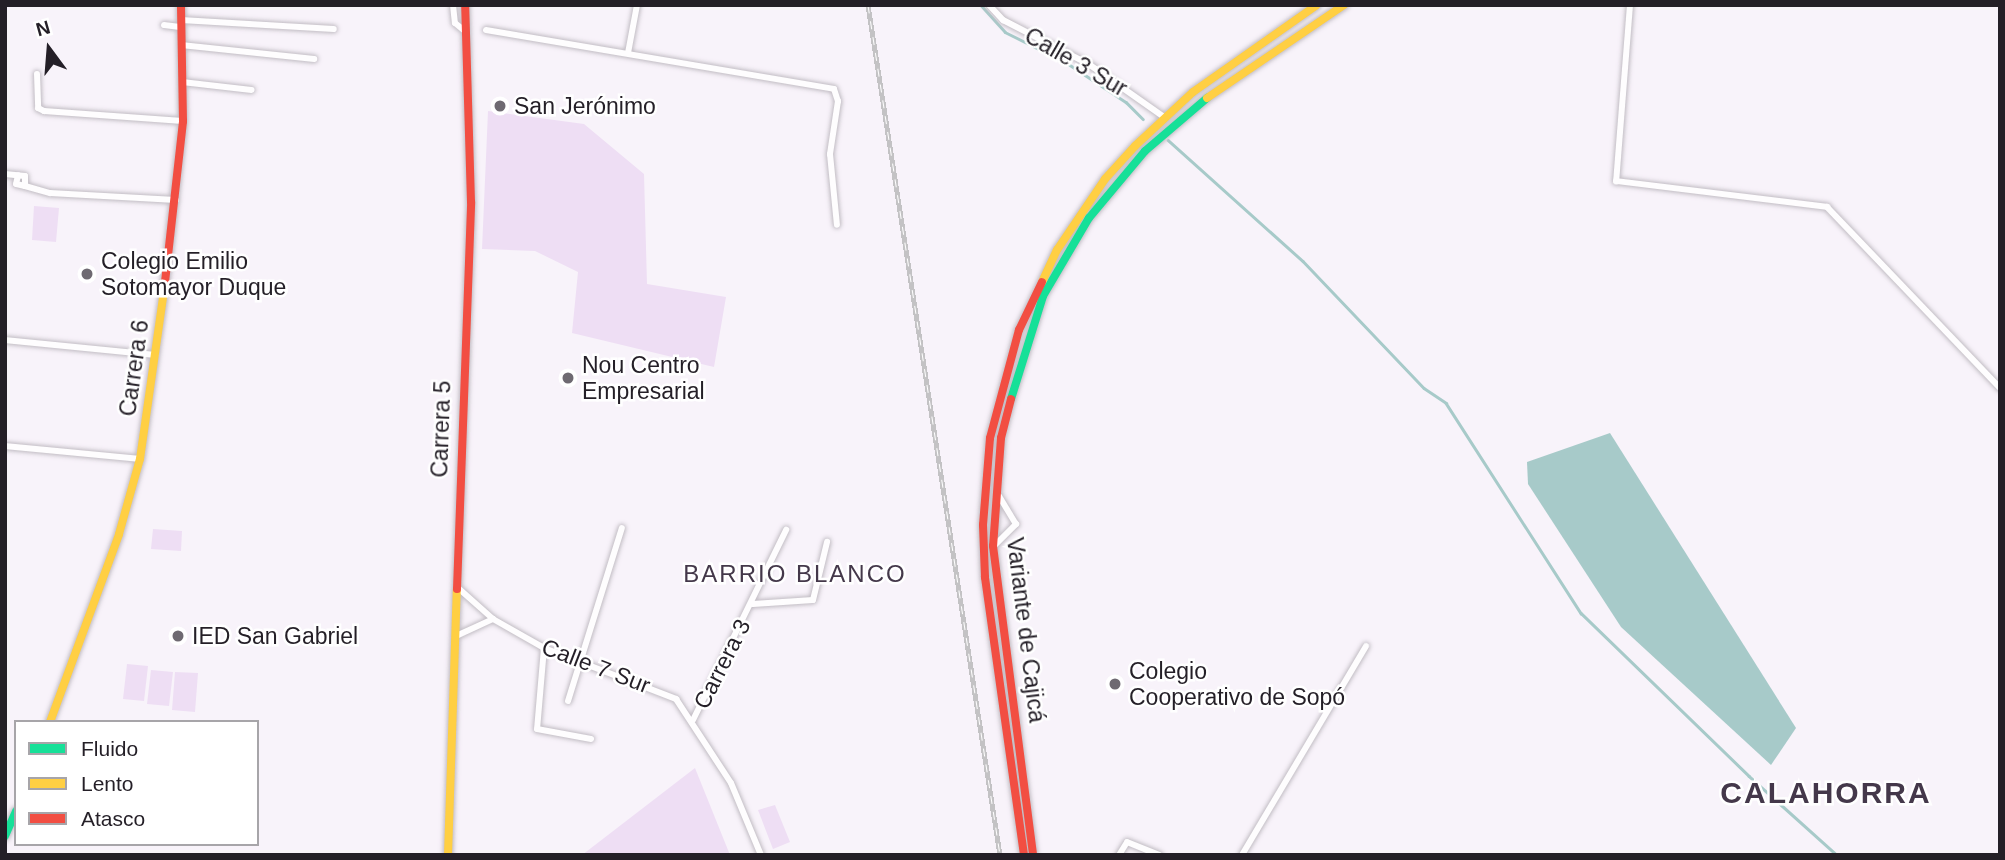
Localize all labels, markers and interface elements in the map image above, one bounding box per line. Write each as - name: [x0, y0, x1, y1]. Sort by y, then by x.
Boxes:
- north arrow: [14, 14, 84, 84]
- text: N: [34, 16, 53, 40]
- street label: Calle 3 Sur: [1020, 22, 1132, 102]
- place label: San Jerónimo: [514, 92, 656, 120]
- marker: San Jerónimo: [492, 98, 508, 114]
- place label: Colegio Emilio Sotomayor Duque: [101, 247, 286, 301]
- marker: Colegio Emilio Sotomayor Duque: [79, 266, 95, 282]
- street label: Carrera 6: [114, 318, 154, 418]
- place label: Nou Centro Empresarial: [582, 351, 705, 405]
- marker: Nou Centro Empresarial: [560, 370, 576, 386]
- street label: Carrera 5: [426, 380, 456, 478]
- street label: Variante de Cajicá: [1001, 536, 1051, 724]
- district label: BARRIO BLANCO: [685, 560, 905, 588]
- street label: Carrera 3: [688, 614, 756, 714]
- place label: IED San Gabriel: [192, 622, 358, 650]
- marker: IED San Gabriel: [170, 628, 186, 644]
- street label: Calle 7 Sur: [538, 633, 654, 699]
- place label: Colegio Cooperativo de Sopó: [1129, 657, 1345, 711]
- marker: Colegio Cooperativo de Sopó: [1107, 676, 1123, 692]
- legend: [14, 720, 259, 846]
- text: Fluido: [81, 737, 138, 760]
- text: Lento: [81, 772, 134, 795]
- district label: CALAHORRA: [1721, 775, 1931, 811]
- text: Atasco: [81, 807, 145, 830]

